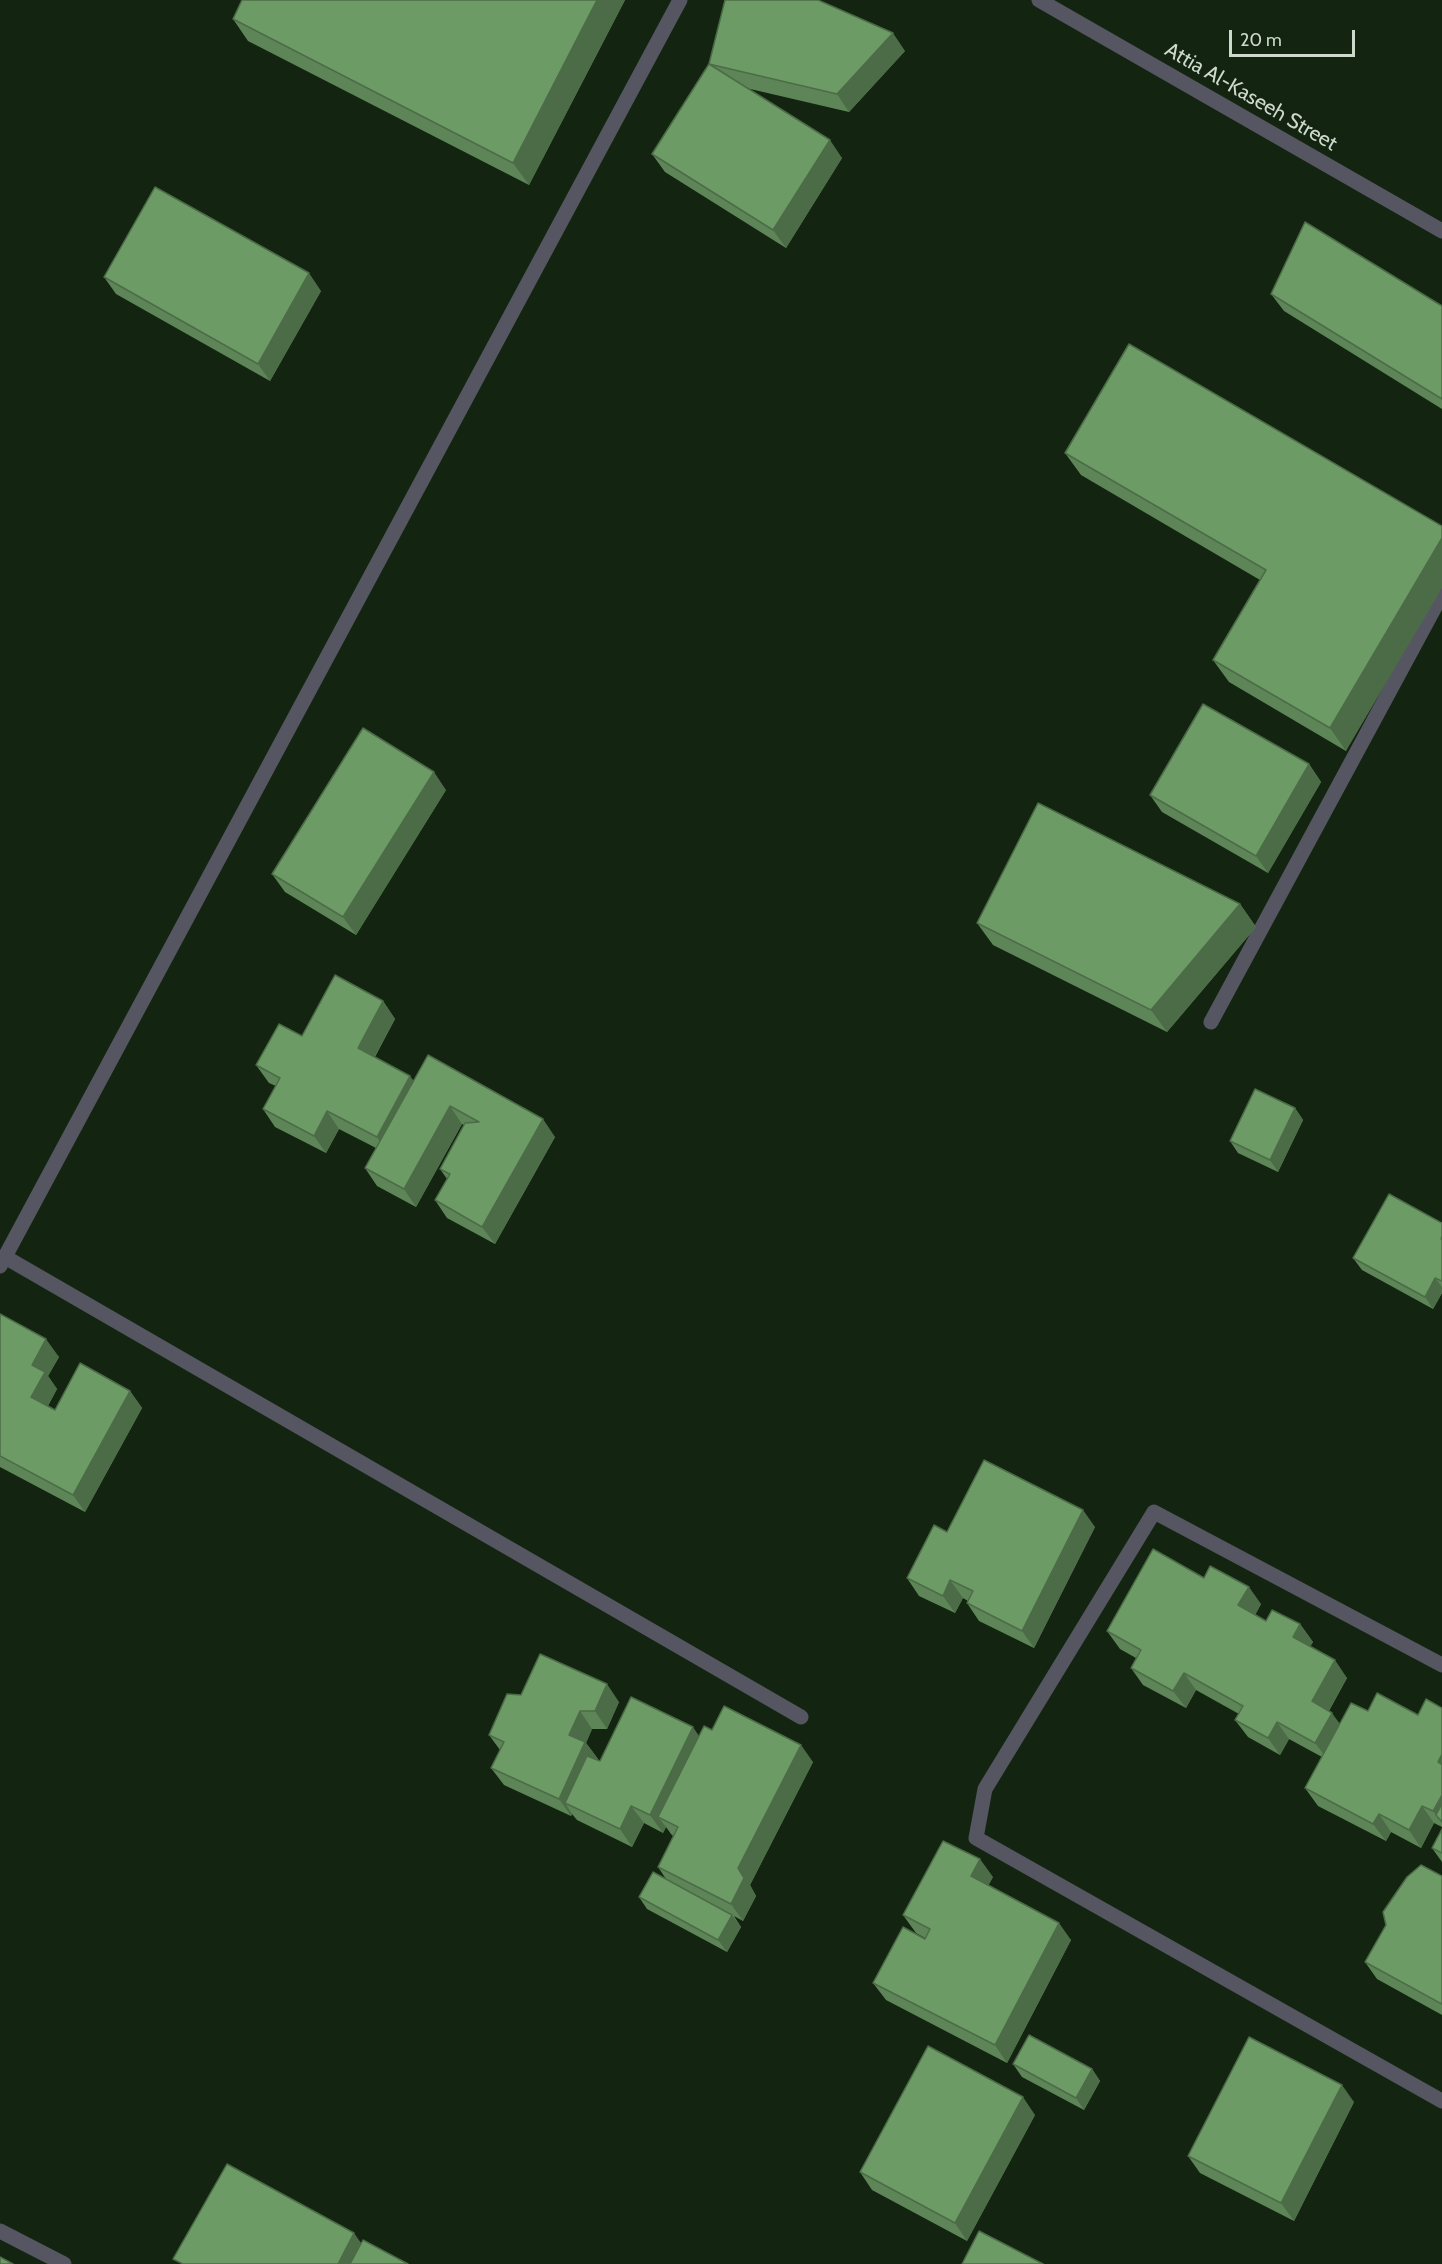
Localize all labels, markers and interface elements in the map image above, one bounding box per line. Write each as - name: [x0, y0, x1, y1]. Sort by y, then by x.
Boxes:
- scale bar: [1232, 18, 1358, 56]
- text: 20 m: [1240, 29, 1282, 51]
- street label: Attia Al-Kaseeh Street: [1160, 37, 1342, 157]

